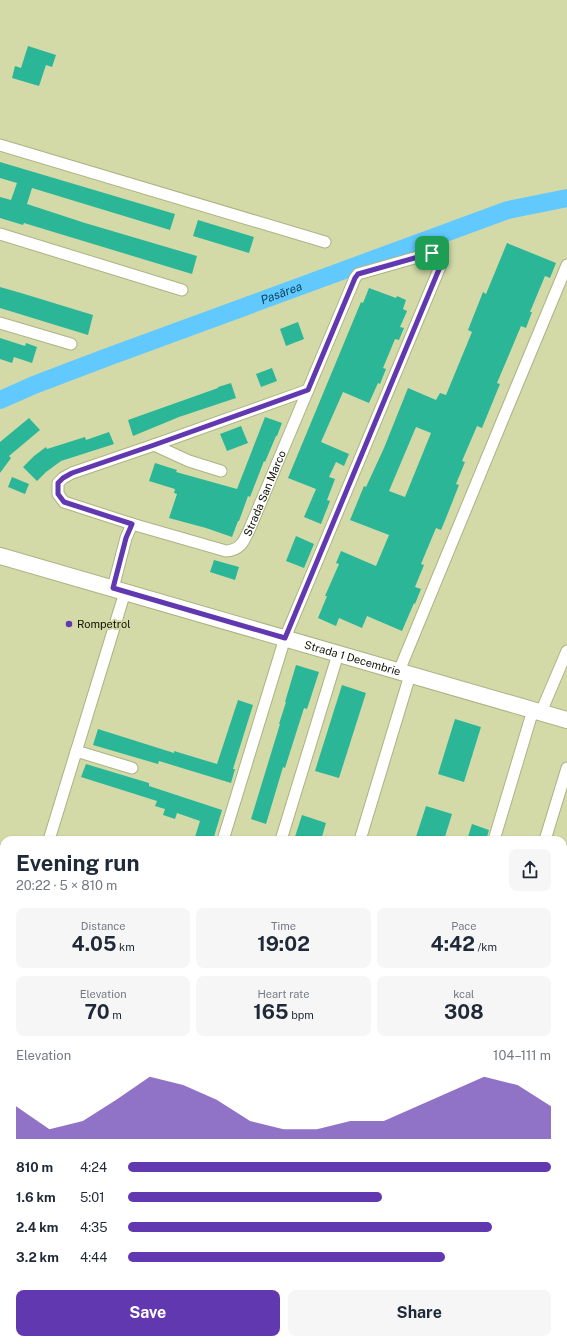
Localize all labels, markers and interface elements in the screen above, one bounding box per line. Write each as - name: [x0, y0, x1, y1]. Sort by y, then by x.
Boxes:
- pin: [415, 236, 449, 270]
- icon: arrive: [421, 242, 443, 264]
- water label: Pasărea: [259, 279, 304, 307]
- street label: Strada San Marco: [241, 449, 288, 538]
- place label: Rompetrol: [77, 618, 131, 630]
- marker: Rompetrol: [64, 619, 74, 629]
- street label: Strada 1 Decembrie: [303, 638, 402, 678]
- button: share: [509, 849, 551, 891]
- text: Evening run: [16, 850, 140, 876]
- text: 20:22 · 5 × 810 m: [16, 878, 117, 893]
- text: Distance: [81, 920, 125, 932]
- text: Time: [271, 920, 296, 932]
- text: Pace: [451, 920, 476, 932]
- text: 4.05: [72, 932, 116, 956]
- text: 19:02: [257, 932, 310, 956]
- text: 4:42: [431, 932, 475, 956]
- text: km: [116, 941, 135, 953]
- text: /km: [475, 941, 497, 953]
- text: Elevation: [80, 988, 127, 1000]
- text: Heart rate: [257, 988, 309, 1000]
- text: kcal: [453, 988, 474, 1000]
- text: 70: [84, 1000, 110, 1024]
- text: 165: [253, 1000, 288, 1024]
- text: 308: [444, 1000, 484, 1024]
- text: m: [110, 1009, 122, 1021]
- text: bpm: [288, 1009, 314, 1021]
- text: Elevation: [16, 1048, 71, 1063]
- text: 104–111 m: [493, 1048, 551, 1063]
- text: 810 m: [16, 1160, 53, 1175]
- text: 4:24: [80, 1160, 107, 1175]
- text: 1.6 km: [16, 1190, 56, 1205]
- text: 5:01: [80, 1190, 105, 1205]
- text: 2.4 km: [16, 1220, 58, 1235]
- text: 4:35: [80, 1220, 108, 1235]
- text: 3.2 km: [16, 1250, 59, 1265]
- text: 4:44: [80, 1250, 107, 1265]
- button: Save: [16, 1290, 280, 1336]
- button: Share: [288, 1290, 551, 1336]

